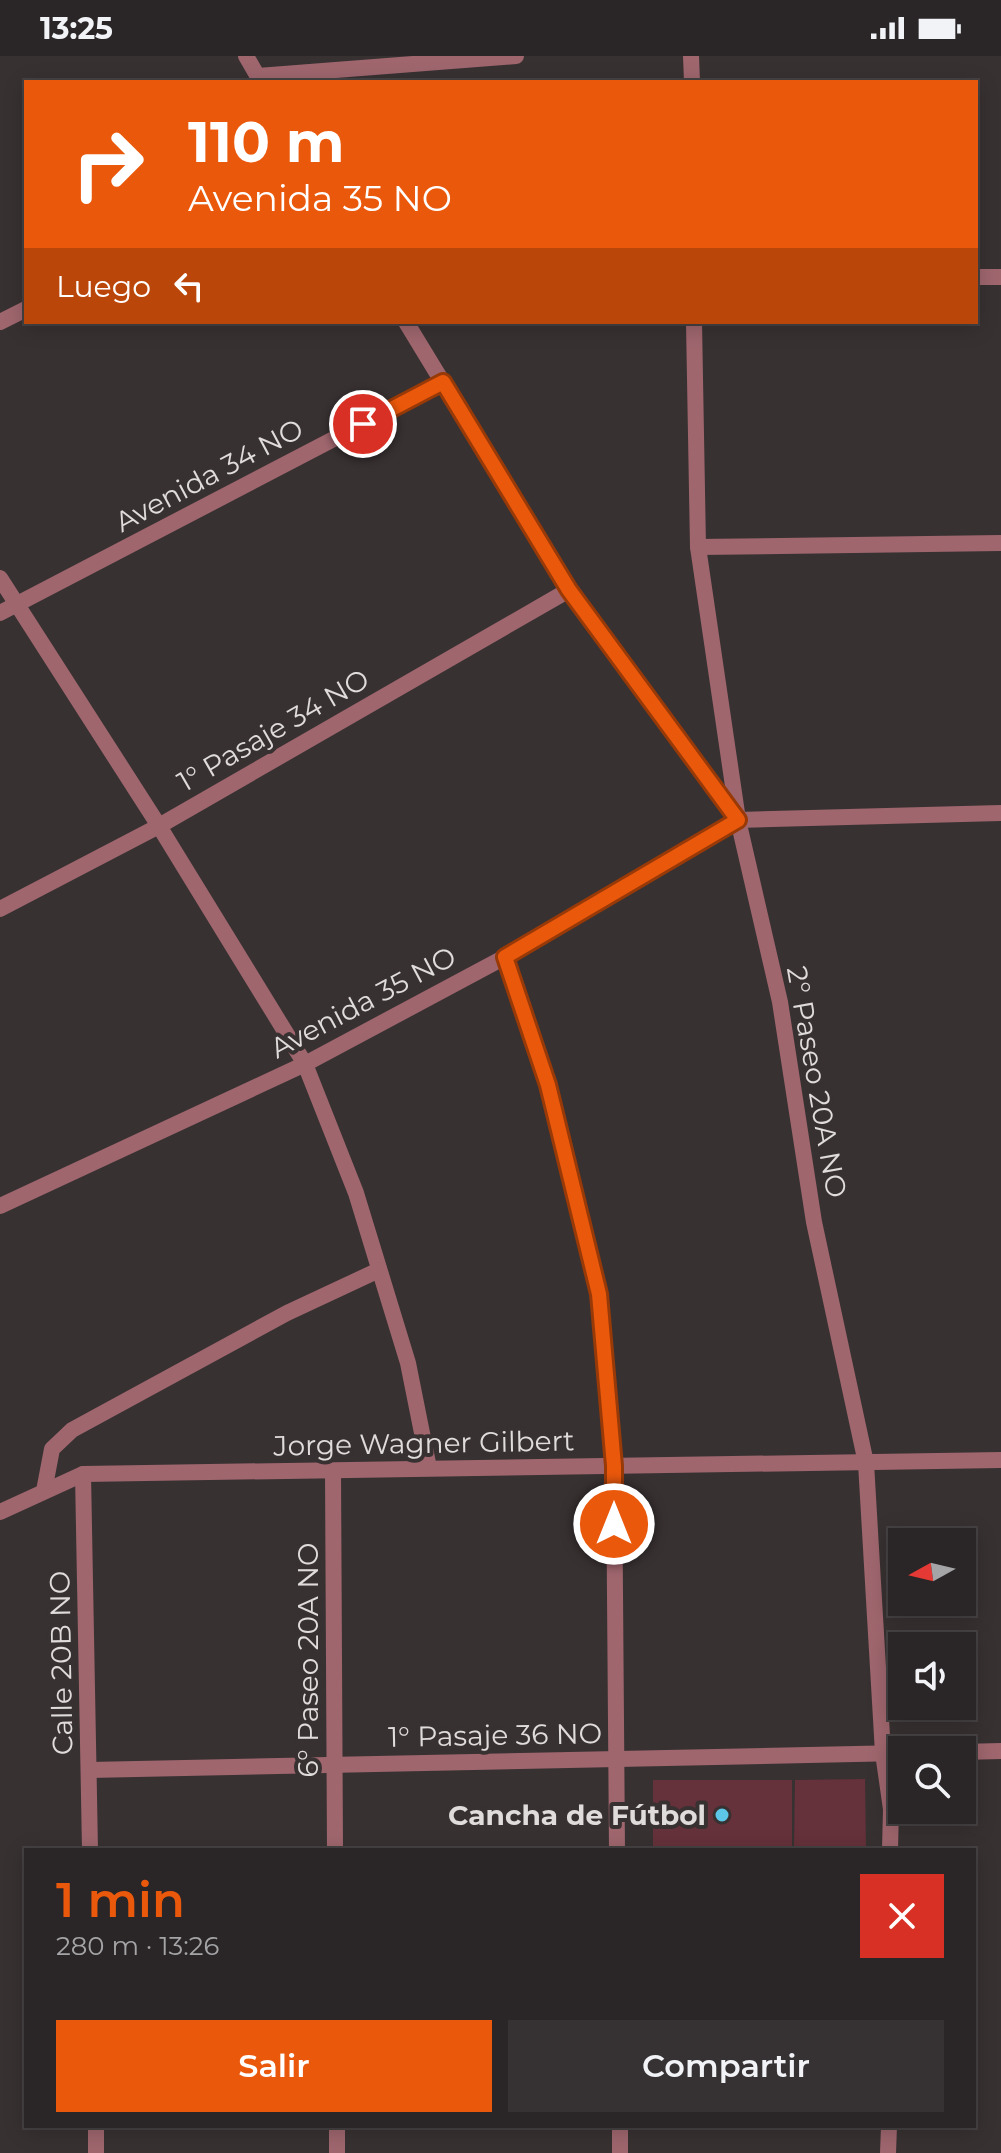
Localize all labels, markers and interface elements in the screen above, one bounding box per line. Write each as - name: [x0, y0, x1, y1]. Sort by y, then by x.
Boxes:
- text: 13:25: [40, 10, 113, 47]
- text: 110 m: [188, 108, 345, 176]
- icon: right: [56, 112, 160, 216]
- text: Avenida 35 NO: [188, 176, 452, 220]
- icon: left: [167, 264, 211, 308]
- text: Luego: [56, 268, 151, 305]
- pin: [329, 390, 397, 458]
- icon: arrive: [341, 402, 385, 446]
- street label: Avenida 34 NO: [109, 411, 309, 539]
- street label: 1° Pasaje 34 NO: [171, 661, 375, 799]
- street label: Avenida 35 NO: [264, 939, 462, 1065]
- street label: 2° Paseo 20A NO: [780, 964, 854, 1200]
- street label: Jorge Wagner Gilbert: [272, 1423, 575, 1463]
- position arrow: [572, 1482, 656, 1566]
- north arrow: [888, 1528, 976, 1616]
- map controls: [888, 1528, 976, 1824]
- street label: 6° Paseo 20A NO: [291, 1542, 325, 1778]
- street label: Calle 20B NO: [42, 1570, 80, 1756]
- button: sound: [888, 1632, 976, 1720]
- street label: 1° Pasaje 36 NO: [388, 1716, 602, 1754]
- button: search: [888, 1736, 976, 1824]
- place label: Cancha de Fútbol: [448, 1798, 706, 1832]
- marker: Cancha de Fútbol: [713, 1806, 731, 1824]
- text: 1 min: [56, 1871, 185, 1929]
- button: close: [860, 1874, 944, 1958]
- text: 280 m · 13:26: [56, 1930, 219, 1962]
- button: Salir: [56, 2020, 492, 2112]
- button: Compartir: [508, 2020, 944, 2112]

